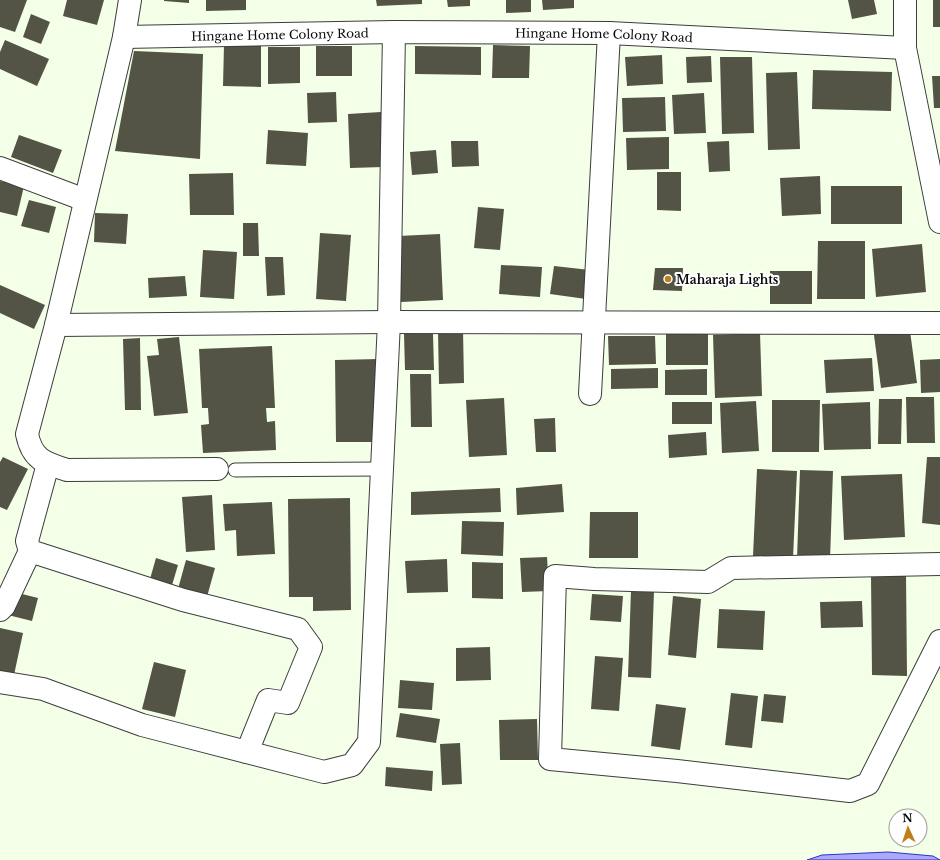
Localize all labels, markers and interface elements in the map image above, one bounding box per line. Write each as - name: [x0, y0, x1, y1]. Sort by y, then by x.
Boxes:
- street label: Hingane Home Colony Road: [191, 25, 369, 43]
- street label: Hingane Home Colony Road: [515, 25, 693, 45]
- place label: Maharaja Lights: [676, 272, 779, 287]
- marker: Maharaja Lights: [663, 274, 673, 284]
- north arrow: [888, 808, 928, 848]
- text: N: [902, 811, 914, 825]

